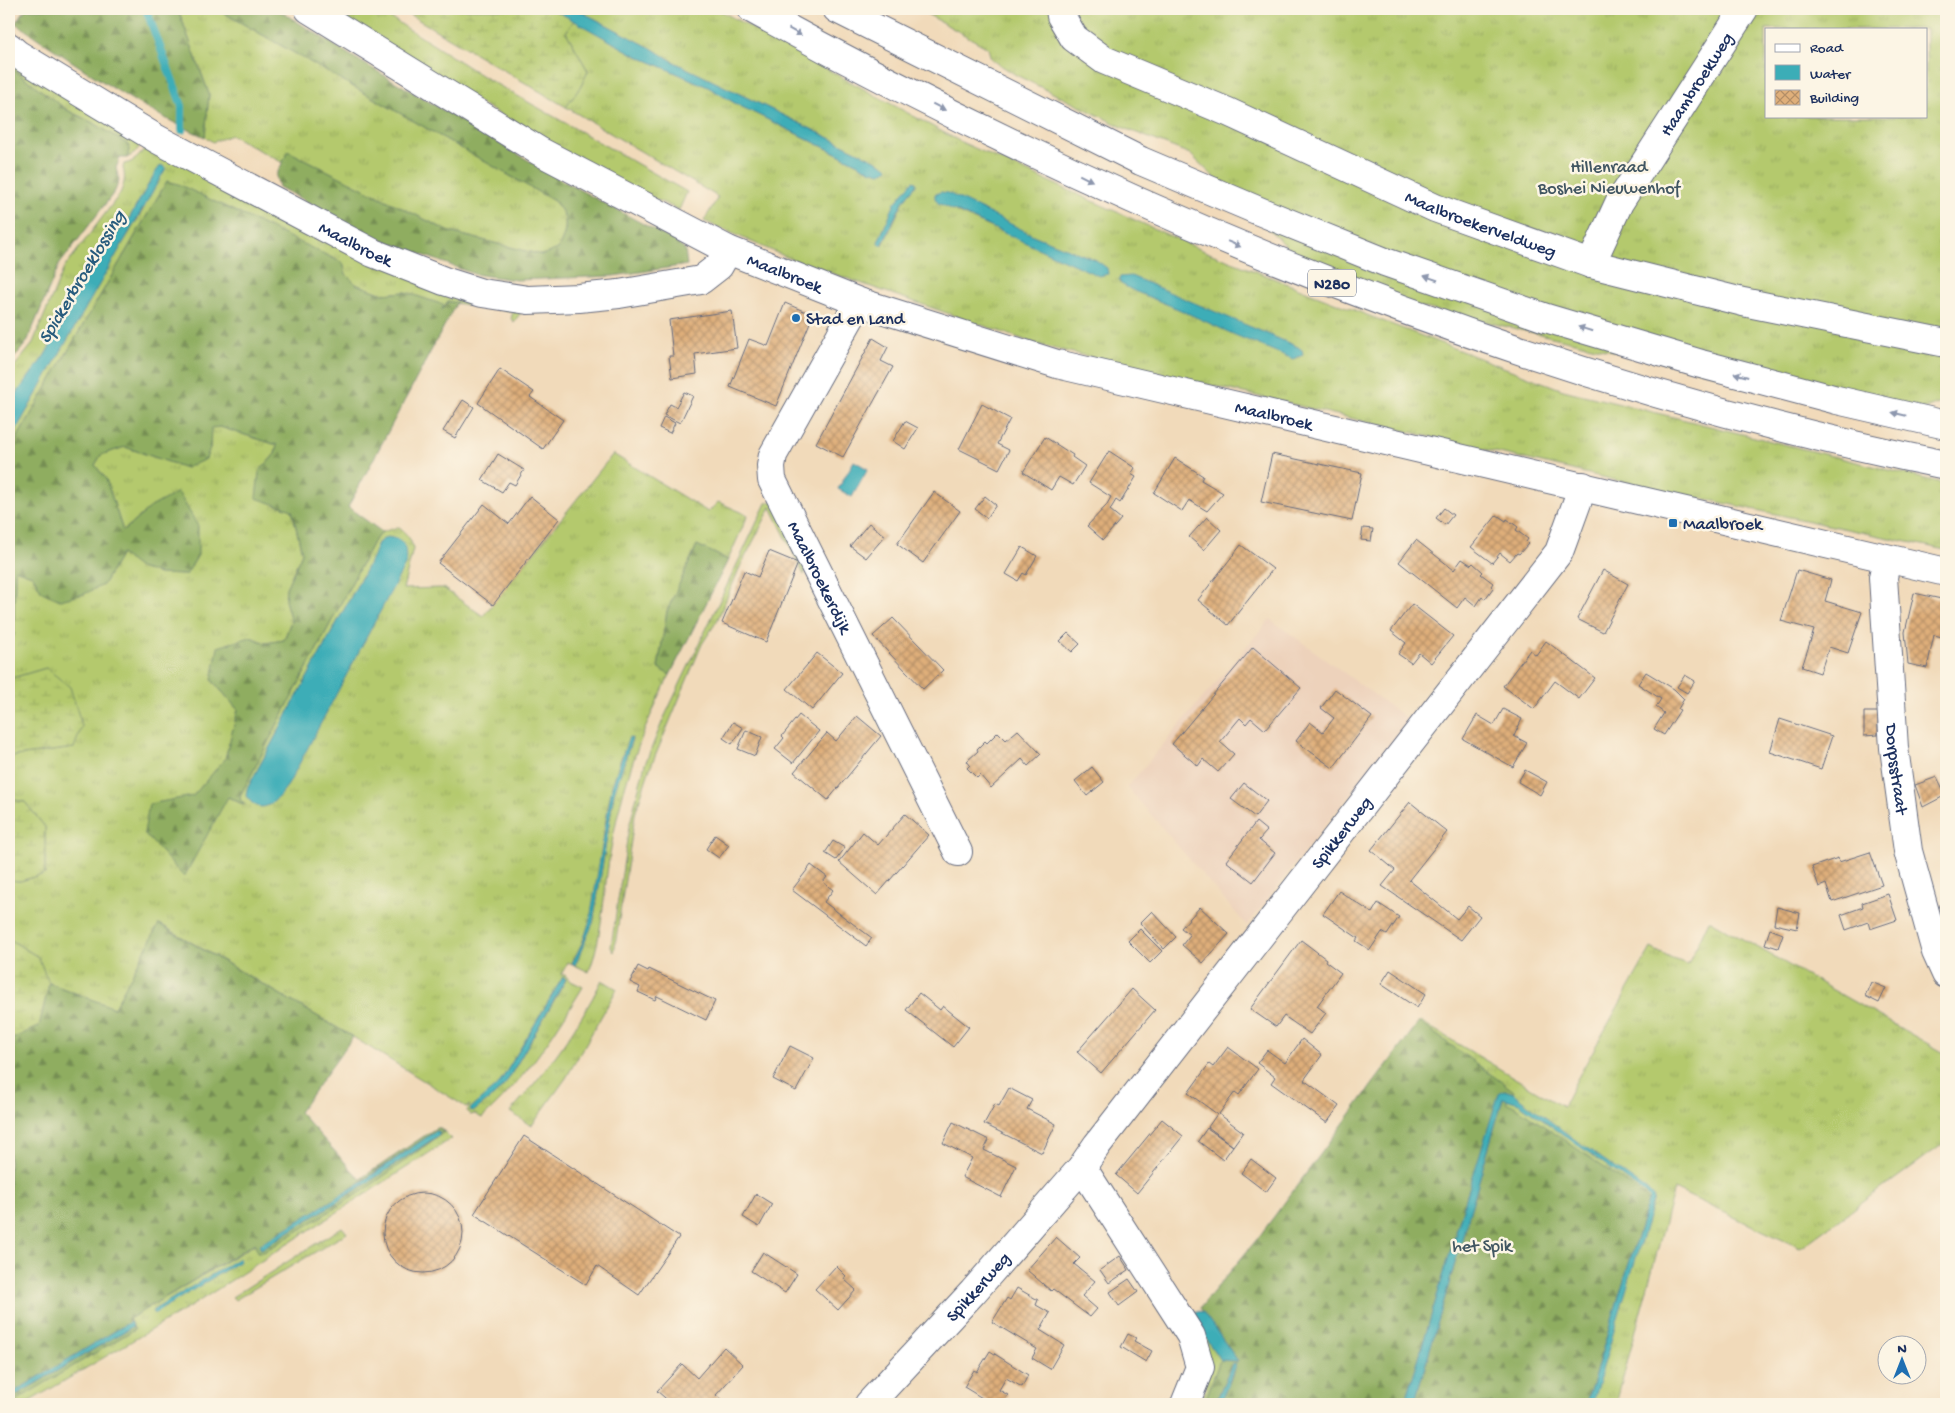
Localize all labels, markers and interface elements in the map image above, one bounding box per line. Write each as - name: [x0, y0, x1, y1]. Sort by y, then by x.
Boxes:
- one-way arrow: [788, 28, 801, 37]
- legend: [1765, 28, 1928, 118]
- street label: Haambroekweg: [1657, 29, 1739, 141]
- text: Road: [1810, 40, 1844, 58]
- text: Water: [1810, 66, 1852, 84]
- text: Building: [1809, 90, 1859, 108]
- one-way arrow: [932, 103, 946, 111]
- park label: Hillenraad Boshei Nieuwenhof: [1537, 158, 1681, 200]
- one-way arrow: [1078, 173, 1093, 182]
- street label: Maalbroekerveldweg: [1401, 188, 1559, 264]
- water label: Spickerbroeklossing: [34, 206, 132, 348]
- street label: Maalbroek: [315, 218, 396, 273]
- one-way arrow: [1227, 240, 1242, 248]
- street label: Maalbroek: [743, 251, 827, 300]
- road number: N280: [1308, 270, 1356, 296]
- one-way arrow: [1423, 273, 1438, 281]
- place label: Stad en Land: [806, 310, 906, 331]
- marker: Stad en Land: [790, 312, 802, 324]
- one-way arrow: [1577, 325, 1592, 333]
- one-way arrow: [1734, 370, 1749, 378]
- street label: Maalbroek: [1233, 398, 1316, 437]
- one-way arrow: [1891, 410, 1906, 418]
- place label: Maalbroek: [1683, 515, 1764, 536]
- marker: Maalbroek: [1667, 517, 1679, 529]
- street label: Maalbroekerdijk: [781, 519, 856, 639]
- street label: Dorpsstraat: [1879, 722, 1911, 817]
- street label: Spikkerweg: [1308, 793, 1378, 874]
- park label: het Spik: [1452, 1237, 1514, 1258]
- street label: Spikkerweg: [943, 1249, 1016, 1327]
- north arrow: [1878, 1336, 1928, 1386]
- text: N: [1897, 1341, 1907, 1358]

